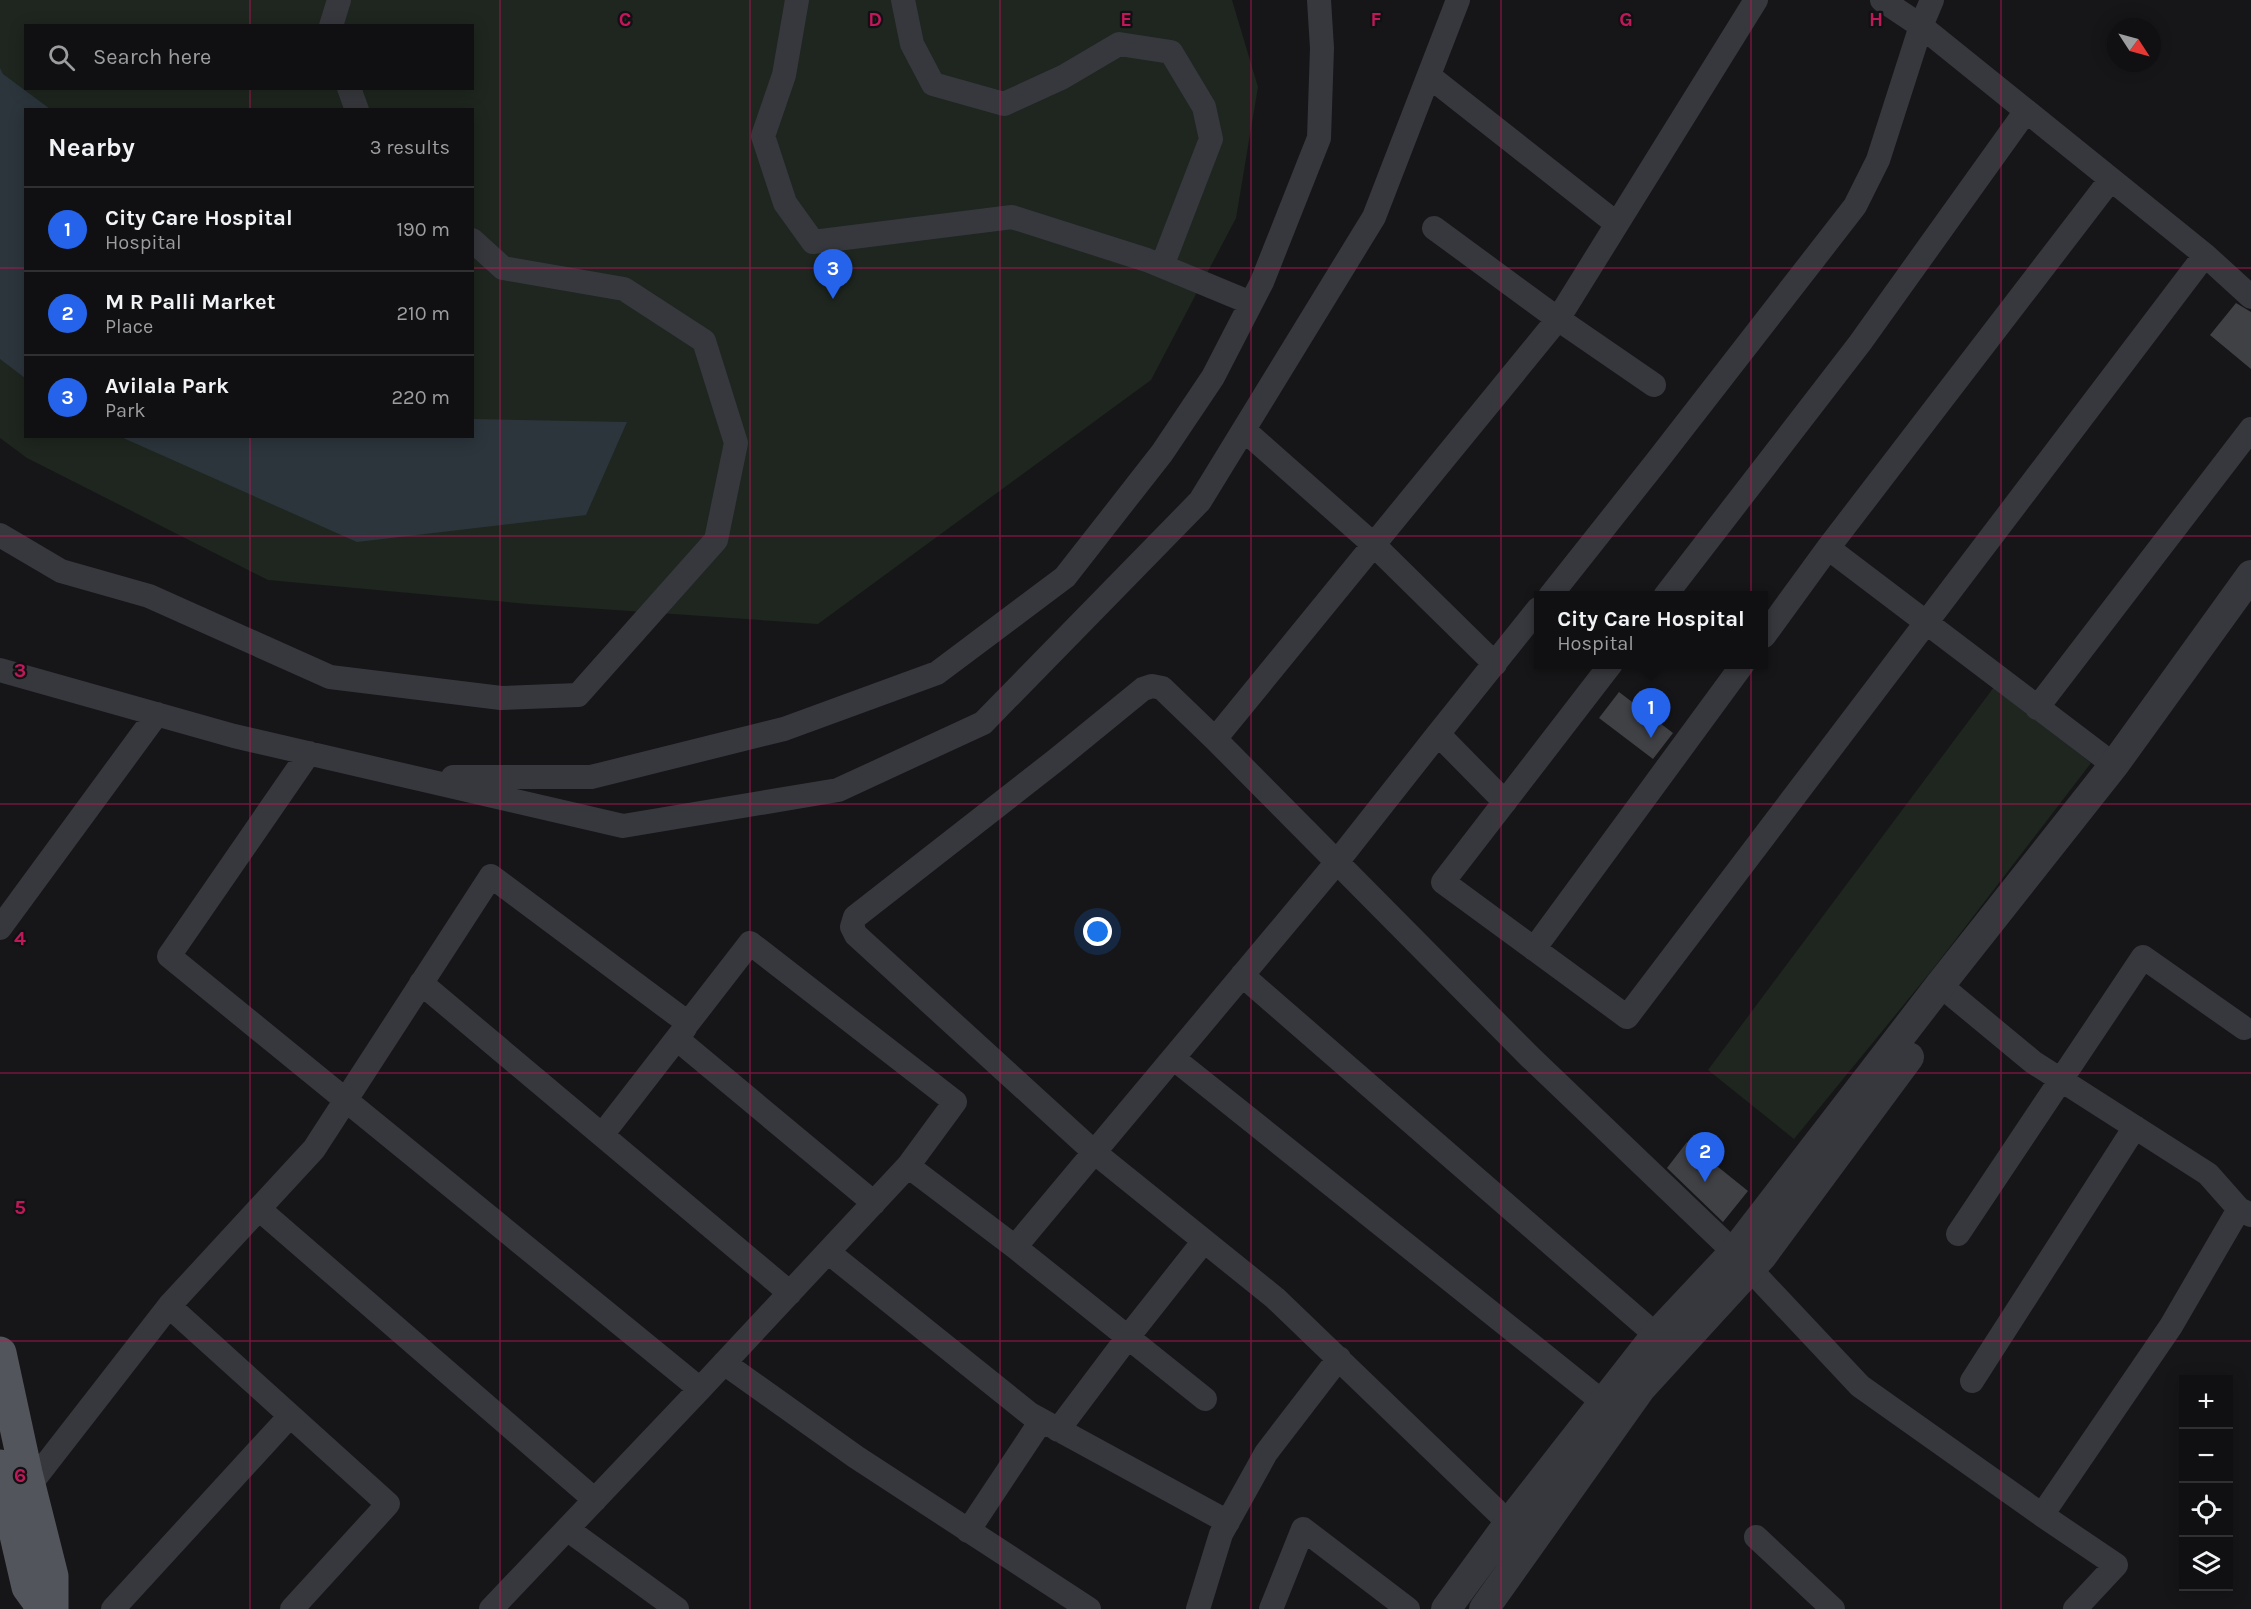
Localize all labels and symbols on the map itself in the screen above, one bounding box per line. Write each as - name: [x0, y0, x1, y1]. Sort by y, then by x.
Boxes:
- text: C: [619, 8, 631, 31]
- text: D: [868, 8, 882, 31]
- text: E: [1120, 8, 1132, 31]
- text: F: [1371, 8, 1382, 31]
- text: G: [1619, 8, 1633, 31]
- text: H: [1869, 8, 1883, 31]
- north arrow: [2107, 18, 2161, 72]
- pin: 3: [814, 250, 852, 299]
- text: 3: [14, 659, 26, 682]
- pin: 1: [1632, 688, 1670, 738]
- your location: [1083, 917, 1112, 946]
- text: 4: [14, 927, 26, 950]
- pin: 2: [1686, 1132, 1724, 1182]
- text: 5: [14, 1196, 26, 1219]
- text: 6: [14, 1464, 26, 1487]

